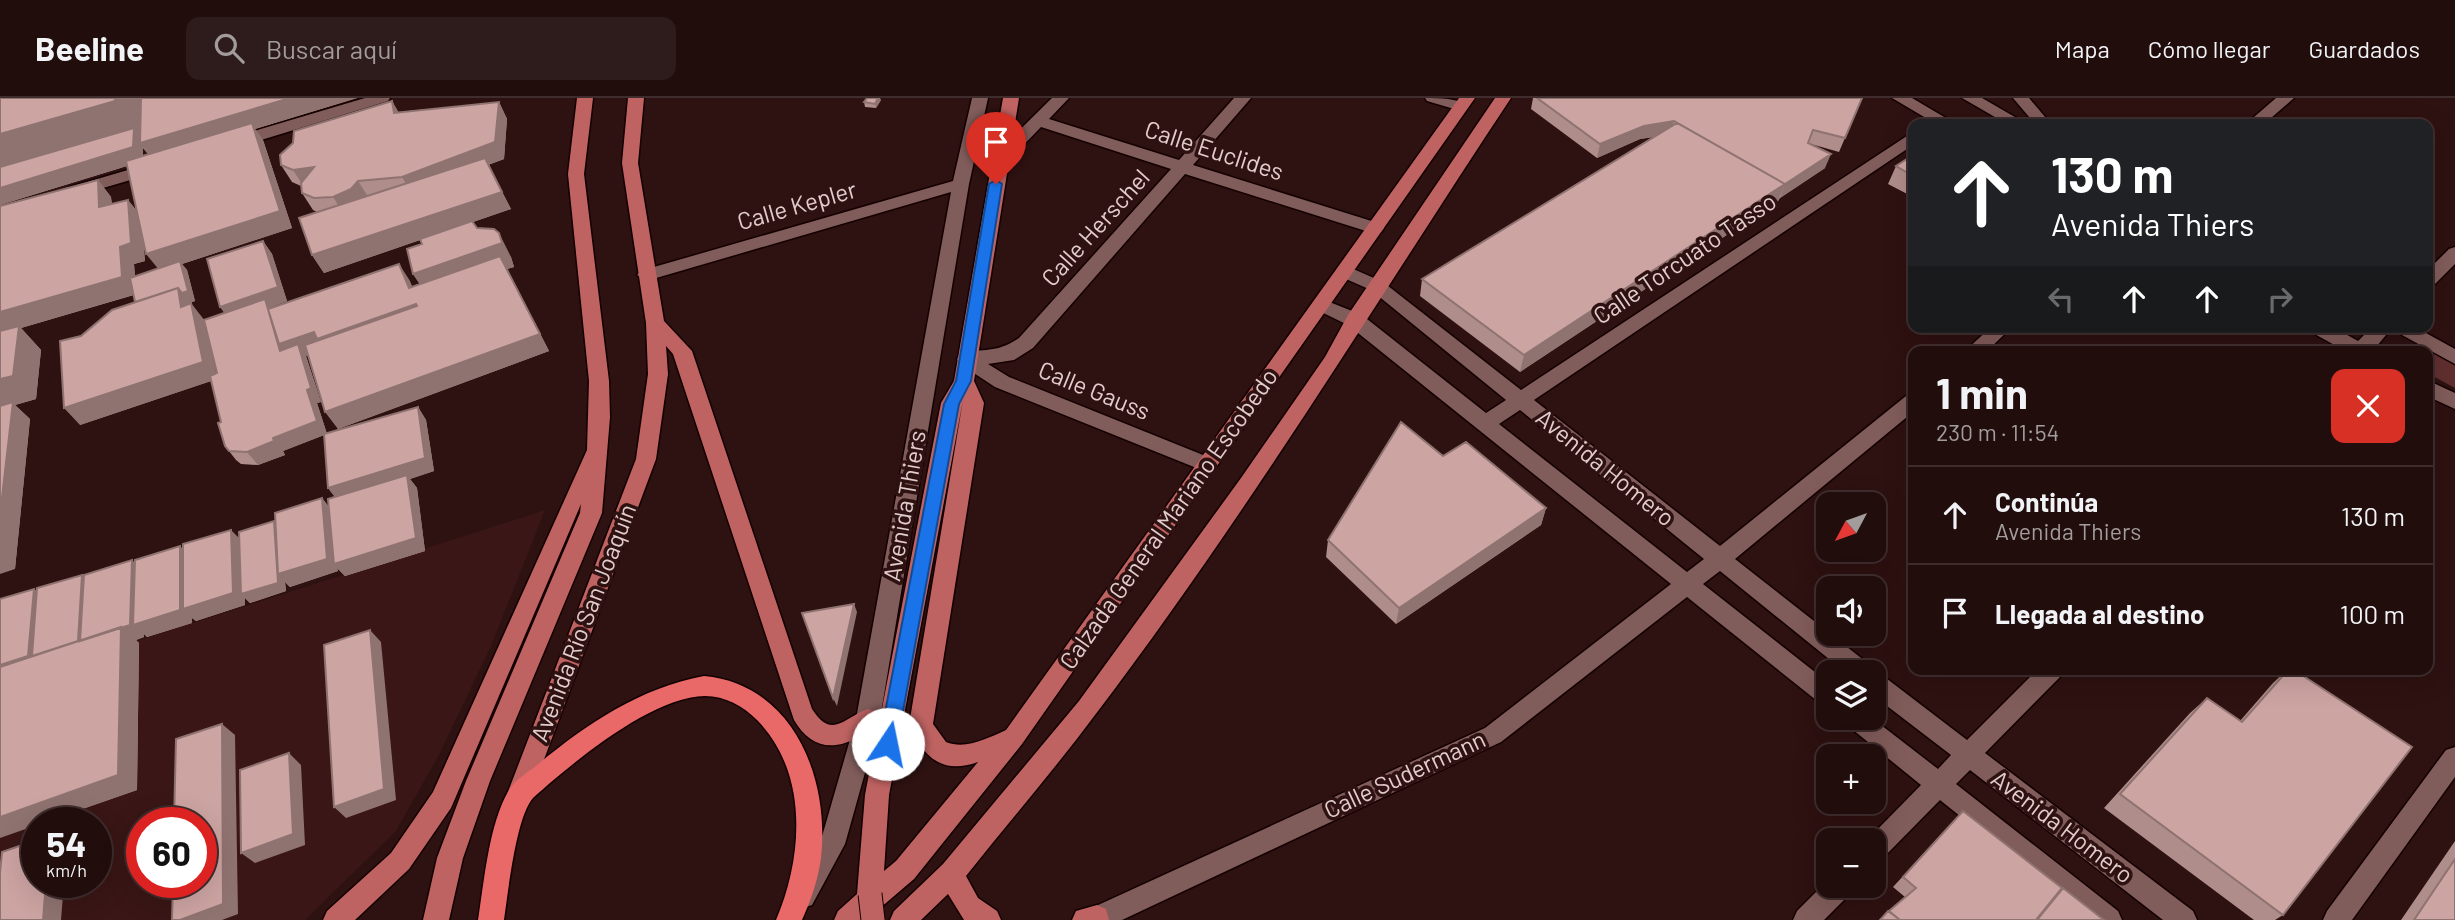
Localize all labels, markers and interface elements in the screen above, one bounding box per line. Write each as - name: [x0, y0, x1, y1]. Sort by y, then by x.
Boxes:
- search box: [186, 17, 676, 80]
- text: Beeline: [35, 28, 144, 68]
- icon: search: [210, 29, 248, 67]
- text: Buscar aquí: [266, 33, 397, 64]
- text: Mapa: [2055, 34, 2110, 63]
- text: Cómo llegar: [2148, 34, 2270, 63]
- text: Guardados: [2308, 34, 2420, 63]
- pin: [966, 112, 1026, 184]
- street label: Calle Euclides: [1141, 114, 1287, 186]
- icon: arrive: [977, 123, 1015, 161]
- text: 130 m: [2051, 144, 2173, 203]
- icon: ahead: [1936, 147, 2027, 238]
- street label: Calle Herschel: [1035, 162, 1155, 292]
- street label: Calle Kepler: [734, 174, 860, 235]
- street label: Calle Torcuato Tasso: [1587, 186, 1781, 330]
- text: Avenida Thiers: [2051, 204, 2255, 242]
- icon: left: [2042, 280, 2080, 318]
- icon: ahead: [2115, 280, 2153, 318]
- icon: ahead: [2188, 280, 2226, 318]
- icon: right: [2261, 280, 2299, 318]
- street label: Calle Gauss: [1035, 354, 1155, 425]
- street label: Calzada General Mariano Escobedo: [1053, 362, 1283, 674]
- text: 1 min: [1936, 367, 2028, 417]
- button: close: [2331, 369, 2405, 443]
- street label: Avenida Homero: [1531, 402, 1681, 532]
- text: 230 m · 11:54: [1936, 418, 2059, 446]
- street label: Avenida Thiers: [876, 428, 931, 583]
- text: Continúa: [1995, 486, 2098, 517]
- north arrow: [1816, 492, 1886, 562]
- map controls: [1816, 492, 1886, 898]
- icon: ahead: [1936, 496, 1974, 534]
- street label: Avenida Río San Joaquín: [524, 500, 641, 745]
- text: 130 m: [2341, 500, 2405, 531]
- text: Avenida Thiers: [1995, 517, 2141, 545]
- button: sound: [1816, 576, 1886, 646]
- icon: arrive: [1936, 594, 1974, 632]
- text: Llegada al destino: [1995, 598, 2204, 629]
- text: 100 m: [2340, 598, 2405, 629]
- button: layers: [1816, 660, 1886, 730]
- position arrow: [851, 707, 925, 781]
- street label: Calle Sudermann: [1319, 724, 1490, 824]
- button: +: [1816, 744, 1886, 814]
- street label: Avenida Homero: [1986, 763, 2139, 888]
- speed limit sign: 60: [126, 807, 217, 898]
- text: 54: [46, 822, 87, 864]
- button: −: [1816, 828, 1886, 898]
- text: km/h: [46, 859, 87, 881]

